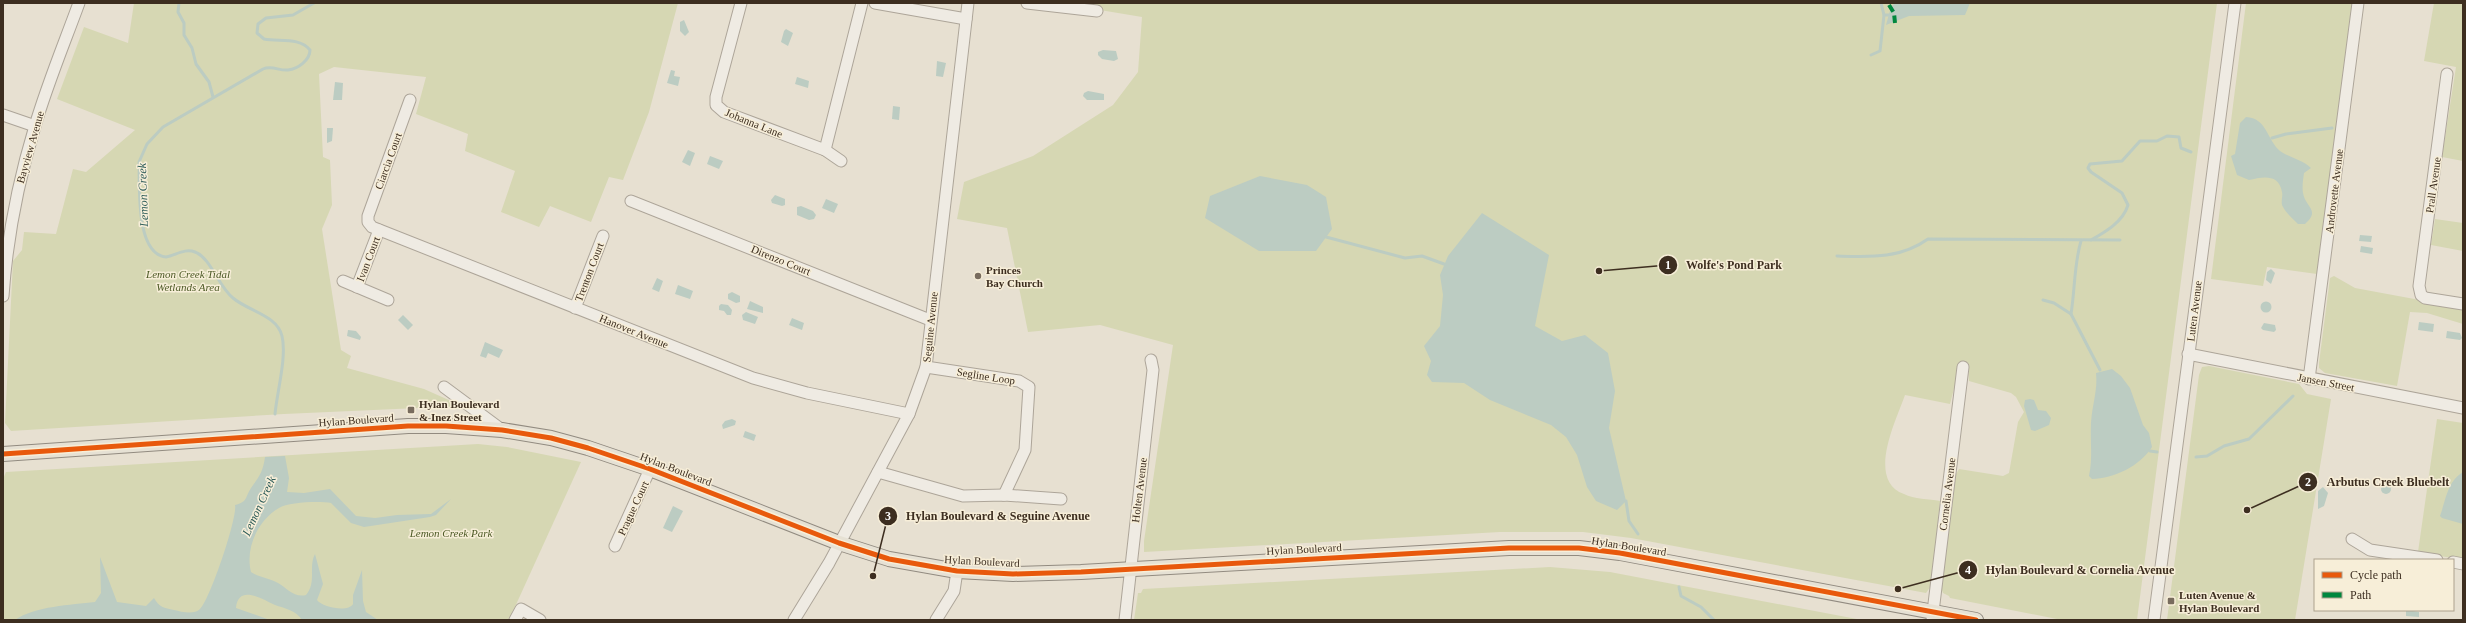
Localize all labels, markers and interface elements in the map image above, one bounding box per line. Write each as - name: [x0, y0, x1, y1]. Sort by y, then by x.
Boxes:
- street label: Johanna Lane: [724, 106, 785, 140]
- street label: Bayview Avenue: [14, 109, 46, 185]
- street label: Ciarcia Court: [372, 131, 404, 191]
- street label: Androvette Avenue: [2323, 148, 2345, 234]
- street label: Prall Avenue: [2423, 156, 2443, 214]
- water label: Lemon Creek: [135, 162, 151, 228]
- street label: Ivan Court: [354, 235, 382, 283]
- street label: Trenton Court: [572, 241, 606, 303]
- street label: Direnzo Court: [749, 243, 813, 277]
- callout: Wolfe's Pond Park: [1658, 253, 1790, 277]
- text: 1: [1665, 258, 1671, 272]
- text: Wolfe's Pond Park: [1686, 258, 1782, 272]
- place label: Princes Bay Church: [986, 264, 1043, 289]
- park label: Lemon Creek Tidal Wetlands Area: [145, 268, 230, 293]
- marker: Princes Bay Church: [973, 271, 983, 281]
- street label: Luten Avenue: [2184, 280, 2204, 342]
- street label: Seguine Avenue: [920, 291, 940, 363]
- street label: Hanover Avenue: [598, 312, 670, 350]
- street label: Segline Loop: [956, 365, 1017, 387]
- street label: Jansen Street: [2297, 371, 2355, 393]
- place label: Hylan Boulevard & Inez Street: [419, 398, 499, 423]
- marker: Hylan Boulevard & Inez Street: [406, 405, 416, 415]
- street label: Hylan Boulevard: [318, 411, 395, 429]
- street label: Hylan Boulevard: [639, 450, 714, 488]
- street label: Holten Avenue: [1129, 457, 1149, 523]
- street label: Cornelia Avenue: [1937, 457, 1957, 531]
- callout: Arbutus Creek Bluebelt: [2298, 470, 2457, 494]
- water label: Lemon Creek: [239, 473, 279, 539]
- text: 2: [2305, 475, 2311, 489]
- text: Arbutus Creek Bluebelt: [2327, 475, 2449, 489]
- street label: Prague Court: [615, 479, 651, 537]
- callout: Hylan Boulevard & Seguine Avenue: [878, 504, 1099, 528]
- text: 3: [885, 509, 891, 523]
- text: Hylan Boulevard & Seguine Avenue: [906, 509, 1091, 523]
- park label: Lemon Creek Park: [409, 527, 493, 539]
- street label: Hylan Boulevard: [1591, 534, 1668, 558]
- street label: Hylan Boulevard: [1266, 541, 1342, 557]
- street label: Hylan Boulevard: [944, 553, 1020, 569]
- callout: Hylan Boulevard & Cornelia Avenue: [1958, 558, 2183, 582]
- legend: [2314, 559, 2454, 611]
- text: 4: [1965, 563, 1971, 577]
- text: Hylan Boulevard & Cornelia Avenue: [1986, 563, 2175, 577]
- text: Cycle path: [2350, 568, 2402, 582]
- text: Path: [2350, 588, 2371, 602]
- place label: Luten Avenue & Hylan Boulevard: [2179, 589, 2259, 614]
- marker: Luten Avenue & Hylan Boulevard: [2166, 596, 2176, 606]

